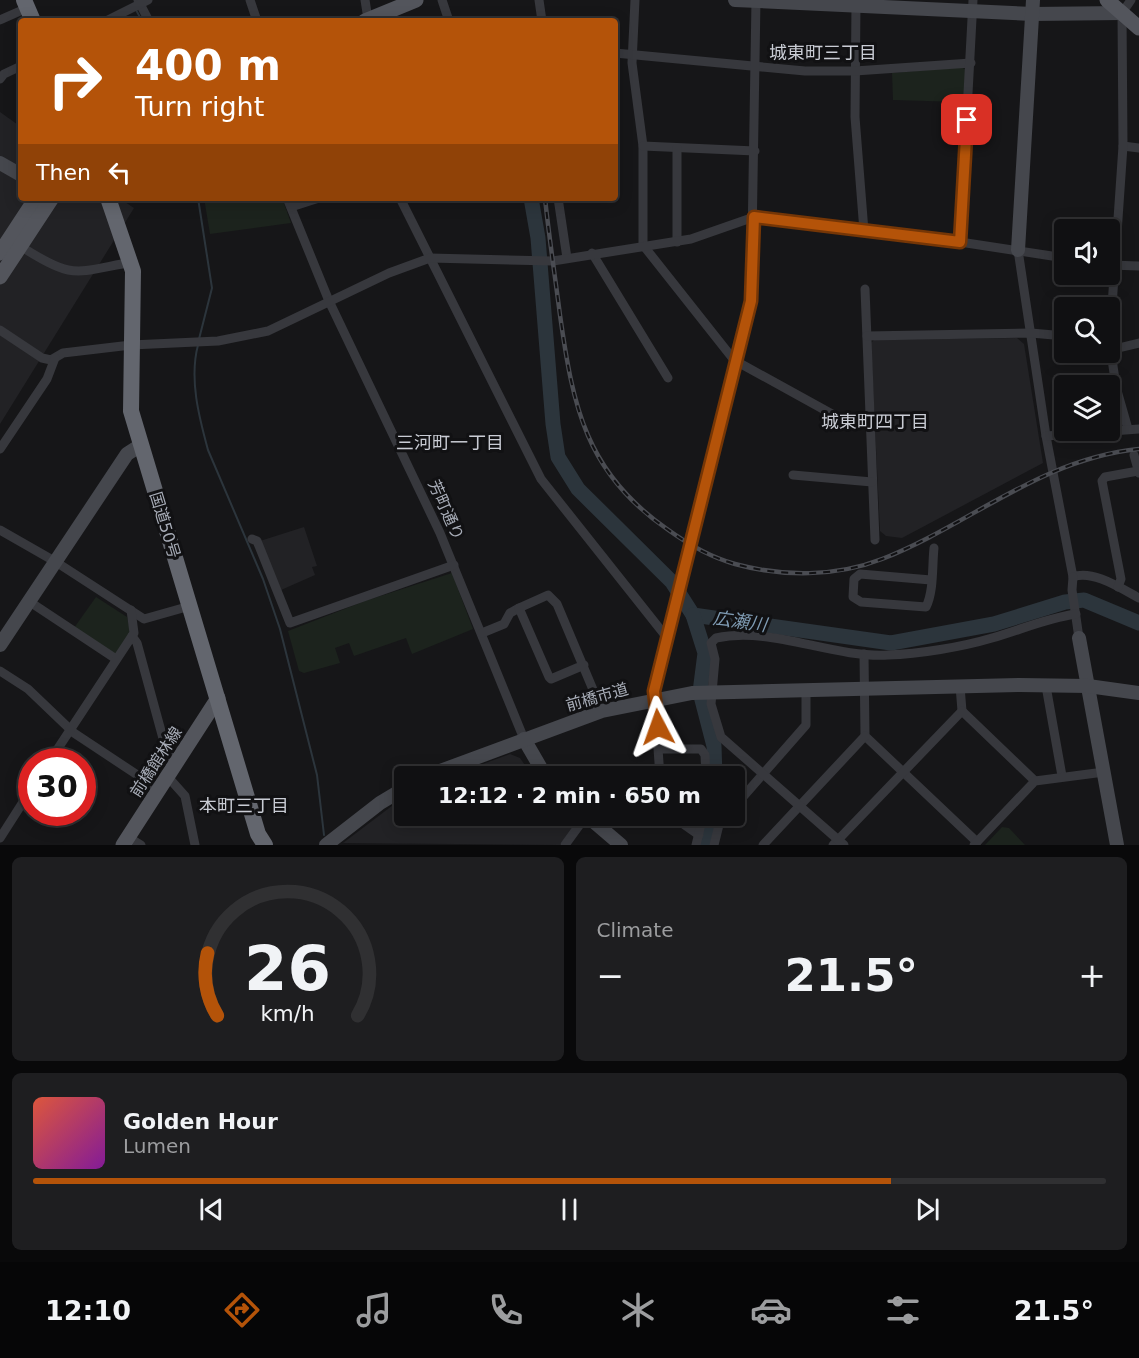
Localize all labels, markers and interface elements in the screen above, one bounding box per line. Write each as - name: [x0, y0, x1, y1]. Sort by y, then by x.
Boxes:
- text: 400 m: [135, 41, 281, 90]
- icon: right: [36, 42, 114, 120]
- district label: 城東町三丁目: [769, 42, 877, 63]
- text: Turn right: [135, 91, 264, 122]
- pin: [941, 94, 992, 145]
- icon: arrive: [950, 103, 983, 136]
- icon: left: [103, 156, 136, 189]
- text: Then: [36, 160, 91, 185]
- map controls: [1054, 219, 1120, 441]
- button: sound: [1054, 219, 1120, 285]
- button: search: [1054, 297, 1120, 363]
- button: layers: [1054, 375, 1120, 441]
- district label: 城東町四丁目: [821, 411, 929, 432]
- district label: 三河町一丁目: [396, 432, 504, 453]
- street label: 芳町通り: [424, 477, 468, 543]
- street label: 国道50号: [146, 490, 184, 560]
- water label: 広瀬川: [712, 607, 770, 635]
- street label: 前橋市道: [564, 679, 630, 715]
- position arrow: [626, 695, 690, 759]
- street label: 前橋館林線: [126, 723, 186, 801]
- speed limit sign: 30: [18, 748, 96, 826]
- text: 12:12 · 2 min · 650 m: [438, 783, 701, 808]
- district label: 本町三丁目: [199, 795, 289, 816]
- text: Climate: [597, 918, 673, 942]
- text: 26: [244, 932, 331, 1005]
- text: 21.5°: [784, 949, 918, 1002]
- text: −: [597, 956, 624, 995]
- text: +: [1078, 956, 1106, 995]
- text: km/h: [261, 1001, 315, 1026]
- text: Golden Hour: [123, 1109, 278, 1134]
- text: Lumen: [123, 1134, 191, 1158]
- icon: previous: [195, 1193, 228, 1226]
- icon: pause: [553, 1193, 586, 1226]
- icon: next: [911, 1193, 944, 1226]
- icon: directions: [221, 1289, 263, 1331]
- icon: music: [353, 1289, 395, 1331]
- icon: phone: [485, 1289, 527, 1331]
- icon: climate: [617, 1289, 659, 1331]
- icon: car: [750, 1289, 792, 1331]
- icon: filters: [882, 1289, 924, 1331]
- text: 12:10: [45, 1295, 131, 1326]
- text: 21.5°: [1014, 1295, 1094, 1326]

